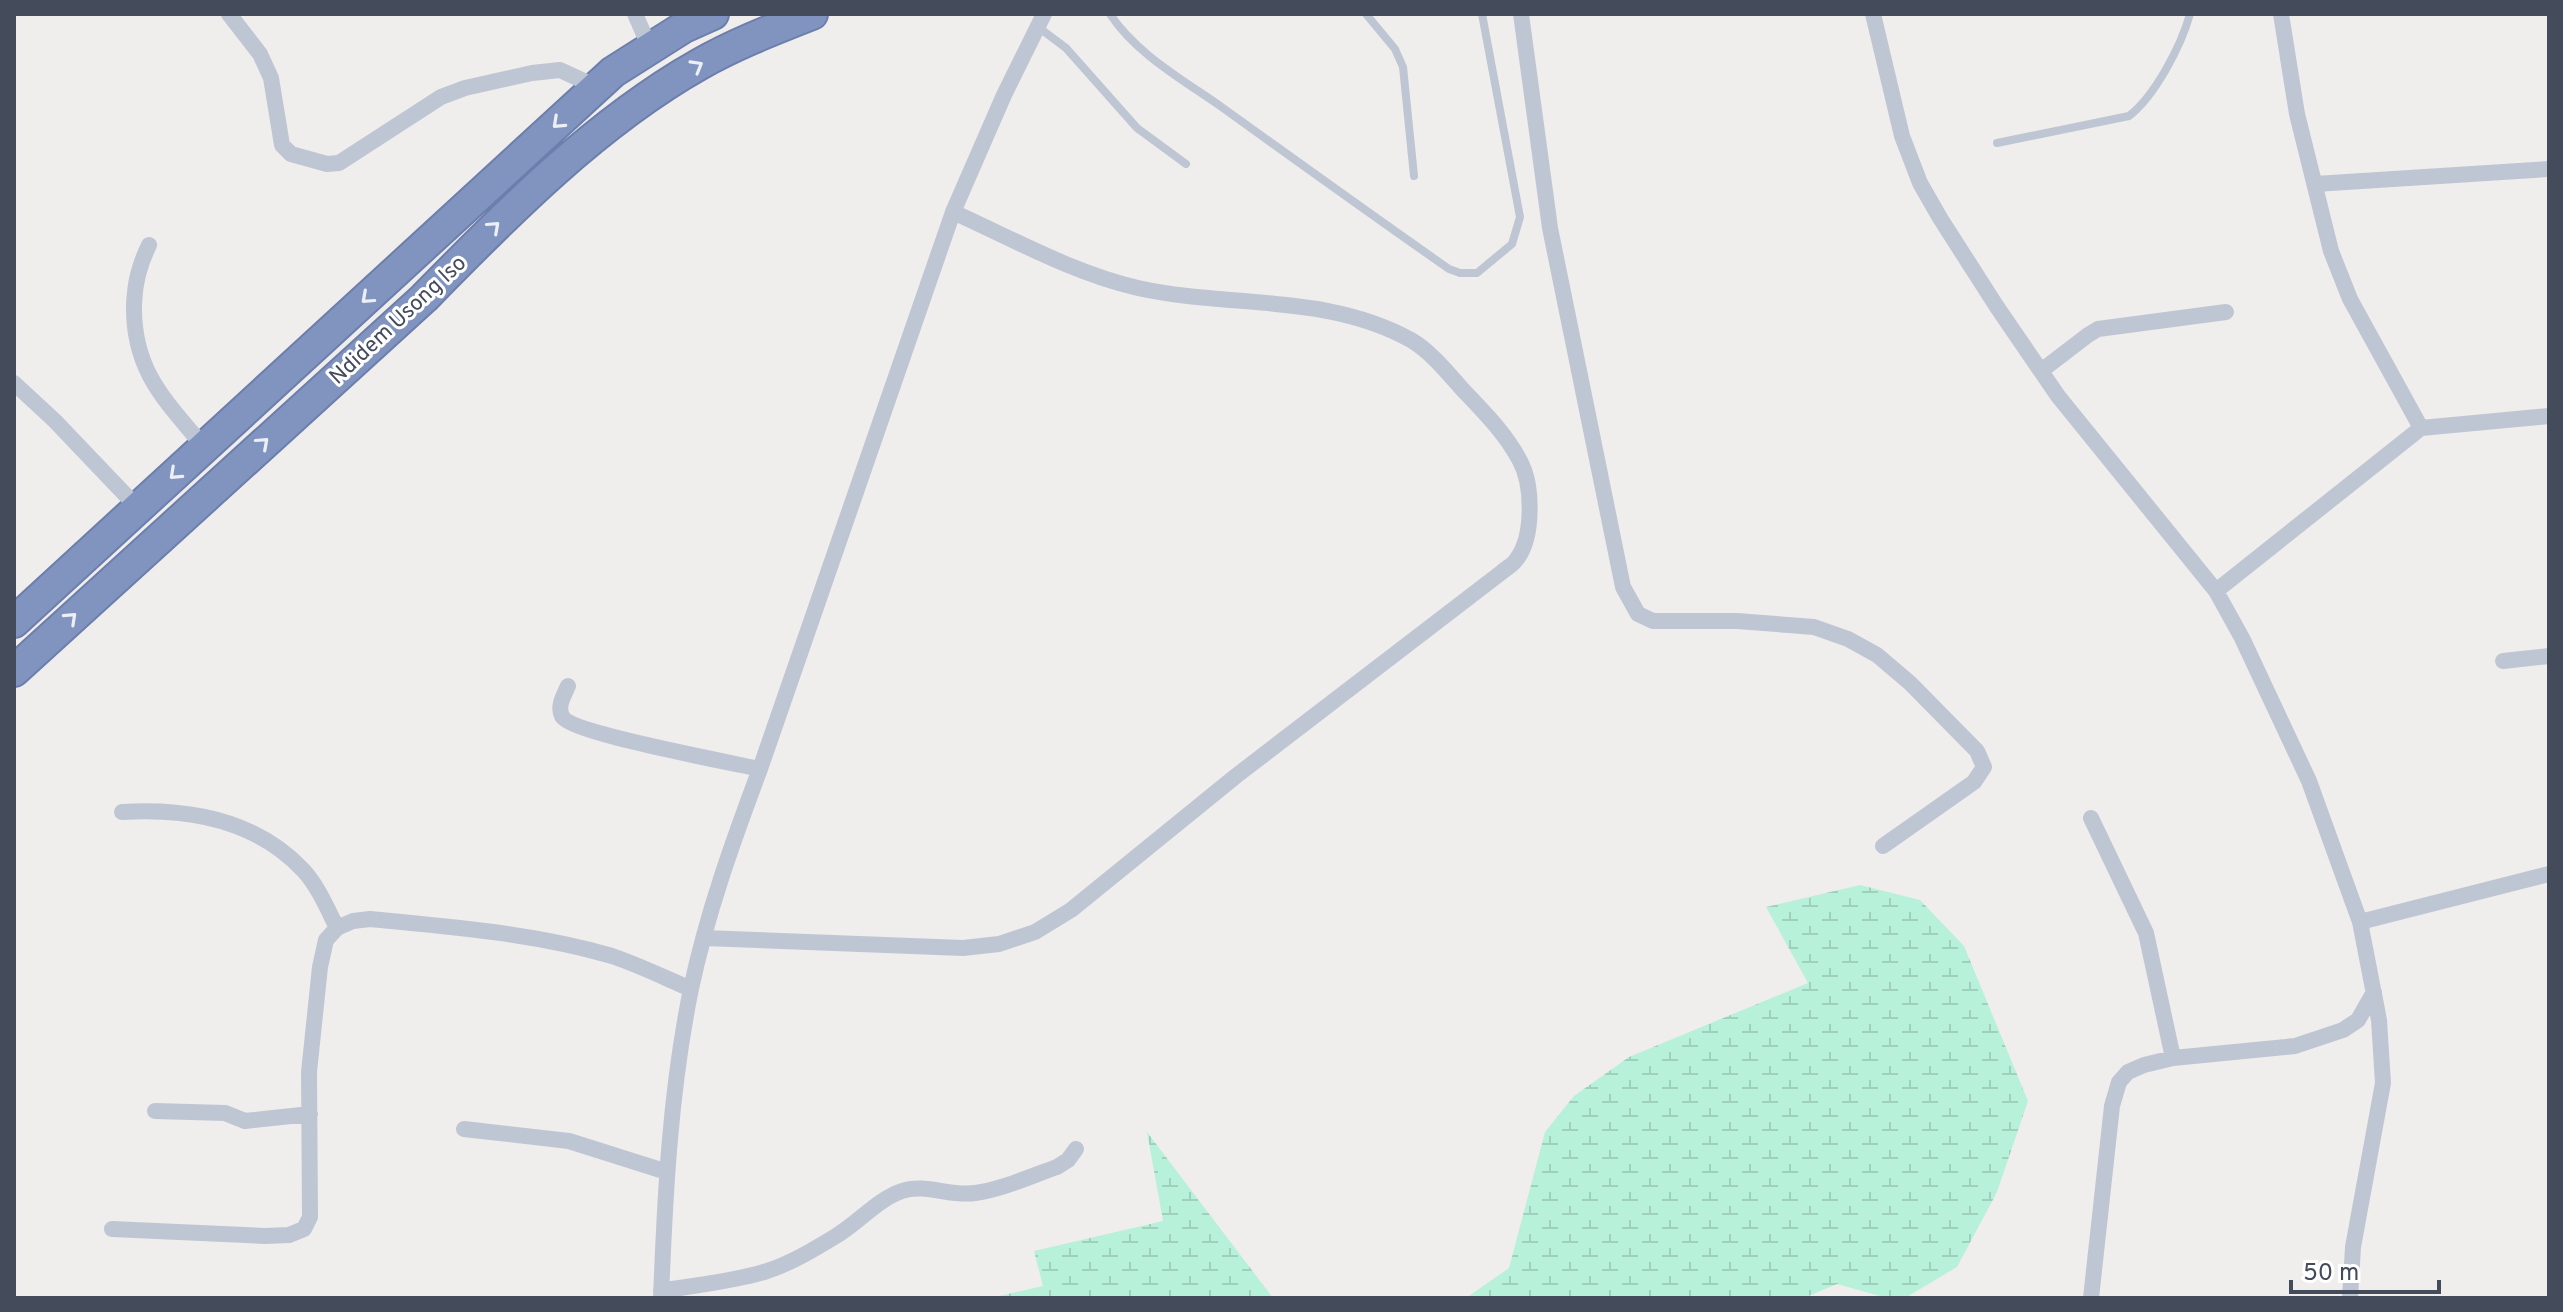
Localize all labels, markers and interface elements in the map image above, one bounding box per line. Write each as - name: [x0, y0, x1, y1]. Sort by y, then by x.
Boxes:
- one-way arrow: [689, 60, 703, 76]
- one-way arrow: [553, 113, 568, 127]
- one-way arrow: [485, 223, 500, 237]
- street label: Ndidem Usong Iso: [325, 250, 473, 391]
- one-way arrow: [361, 289, 376, 303]
- one-way arrow: [254, 438, 269, 452]
- one-way arrow: [170, 464, 184, 479]
- one-way arrow: [62, 614, 77, 628]
- scale bar: [2291, 1244, 2439, 1294]
- text: 50 m: [2303, 1259, 2359, 1289]

